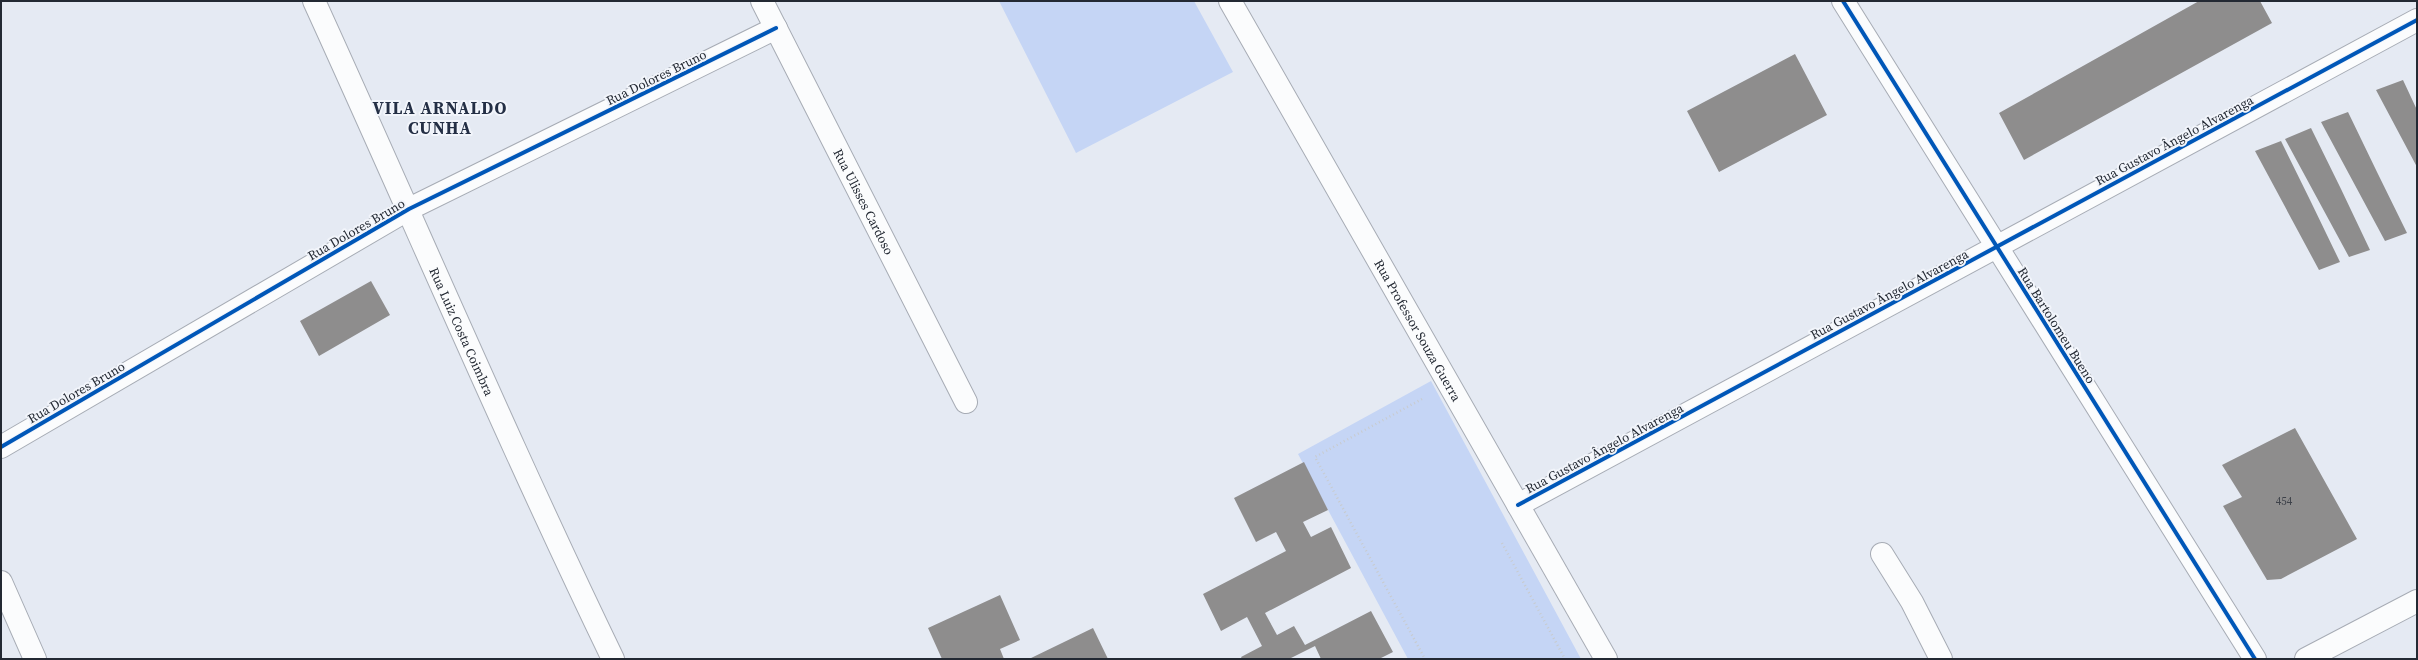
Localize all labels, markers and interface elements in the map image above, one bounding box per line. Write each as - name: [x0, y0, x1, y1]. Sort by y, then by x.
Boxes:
- street label: Rua Dolores Bruno: [603, 46, 709, 109]
- street label: Rua Gustavo Ângelo Alvarenga: [2092, 91, 2257, 189]
- district label: VILA ARNALDO CUNHA: [373, 96, 507, 140]
- street label: Rua Ulisses Cardoso: [830, 146, 898, 258]
- street label: Rua Dolores Bruno: [304, 195, 408, 264]
- street label: Rua Gustavo Ângelo Alvarenga: [1807, 245, 1972, 343]
- street label: Rua Professor Souza Guerra: [1370, 256, 1465, 405]
- street label: Rua Bartolomeu Bueno: [2014, 264, 2099, 387]
- street label: Rua Luiz Costa Coimbra: [425, 265, 498, 399]
- street label: Rua Dolores Bruno: [24, 358, 128, 427]
- street label: Rua Gustavo Ângelo Alvarenga: [1522, 399, 1687, 497]
- house number: 454: [2276, 494, 2293, 509]

